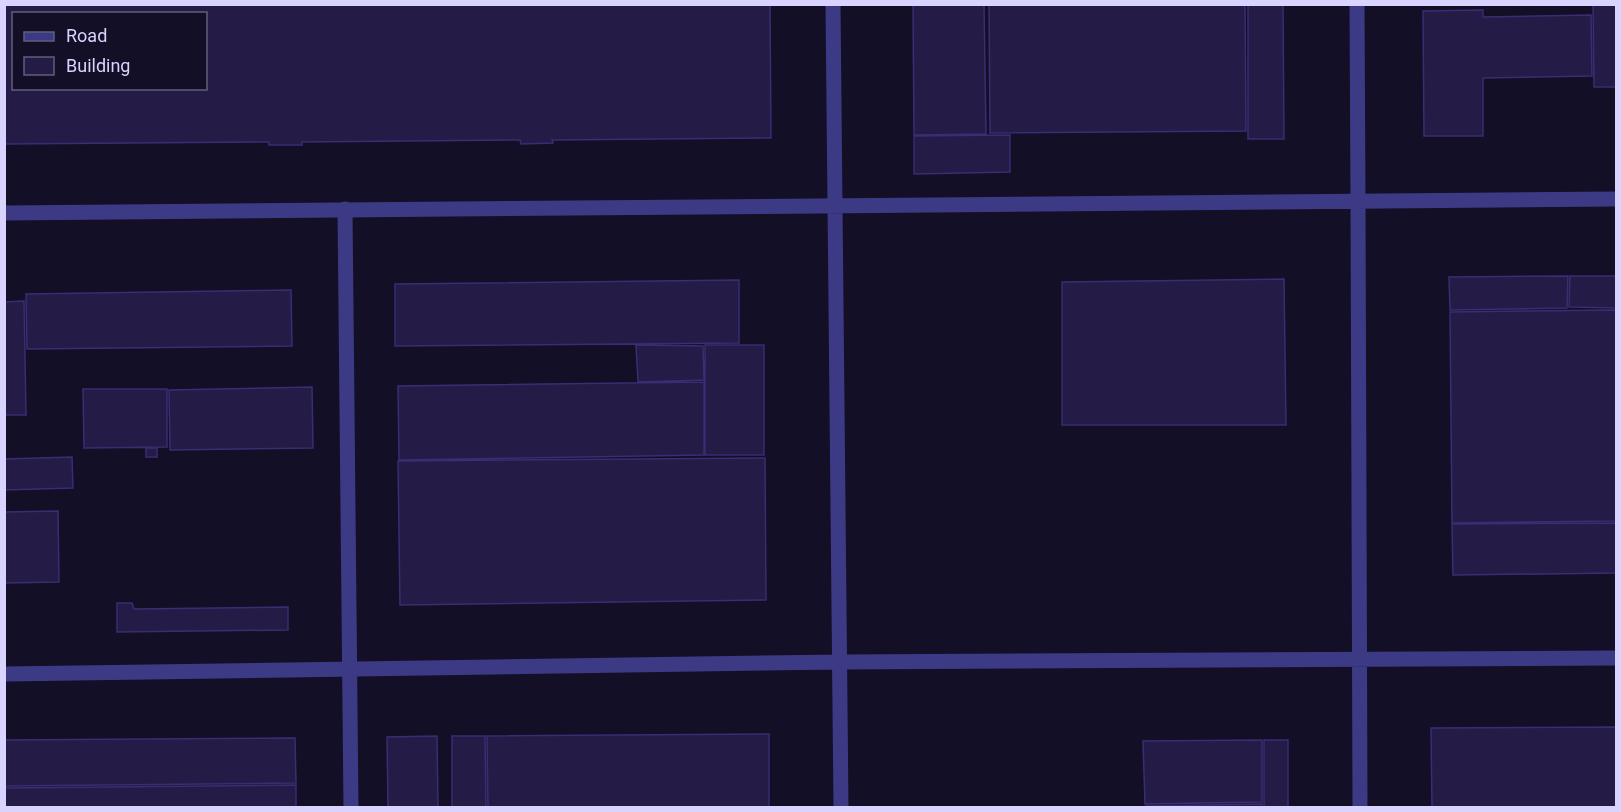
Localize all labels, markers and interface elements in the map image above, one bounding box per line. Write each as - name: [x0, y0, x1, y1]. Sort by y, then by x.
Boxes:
- legend: [12, 12, 207, 90]
- text: Road: [66, 25, 107, 46]
- text: Building: [66, 55, 130, 76]

